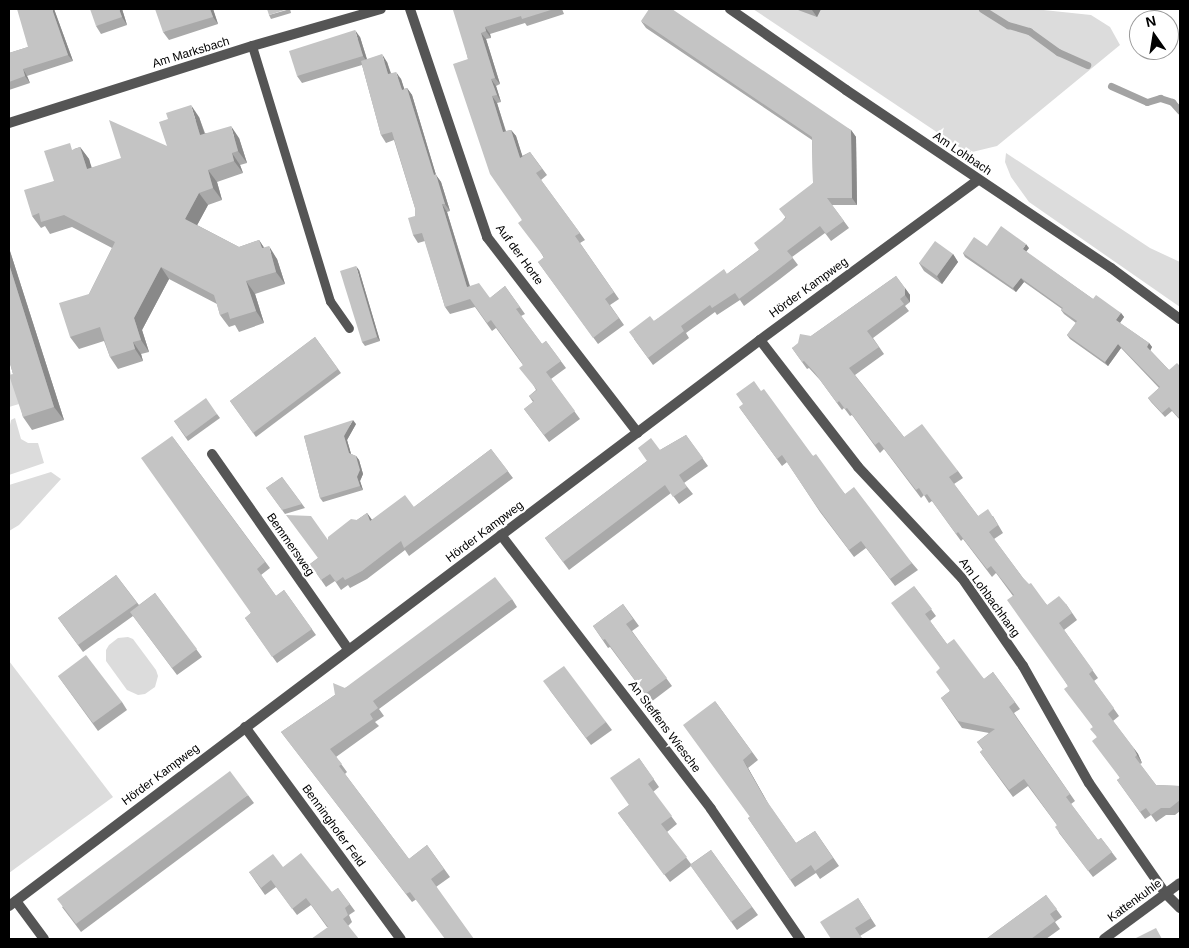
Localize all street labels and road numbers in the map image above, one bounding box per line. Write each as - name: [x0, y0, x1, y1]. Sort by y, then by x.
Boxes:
- street label: Am Marksbach: [151, 34, 231, 72]
- street label: Am Lohbach: [930, 129, 994, 179]
- street label: Auf der Horte: [492, 222, 546, 288]
- street label: Hörder Kampweg: [767, 255, 851, 321]
- street label: Hörder Kampweg: [443, 498, 527, 566]
- street label: Bemmersweg: [263, 511, 317, 579]
- street label: Am Lohbachhang: [956, 556, 1022, 640]
- street label: An Steffens Wiesche: [625, 678, 703, 776]
- street label: Hörder Kampweg: [119, 741, 203, 809]
- street label: Benninghofer Feld: [298, 782, 368, 870]
- street label: Kattenkuhle: [1105, 877, 1165, 925]

